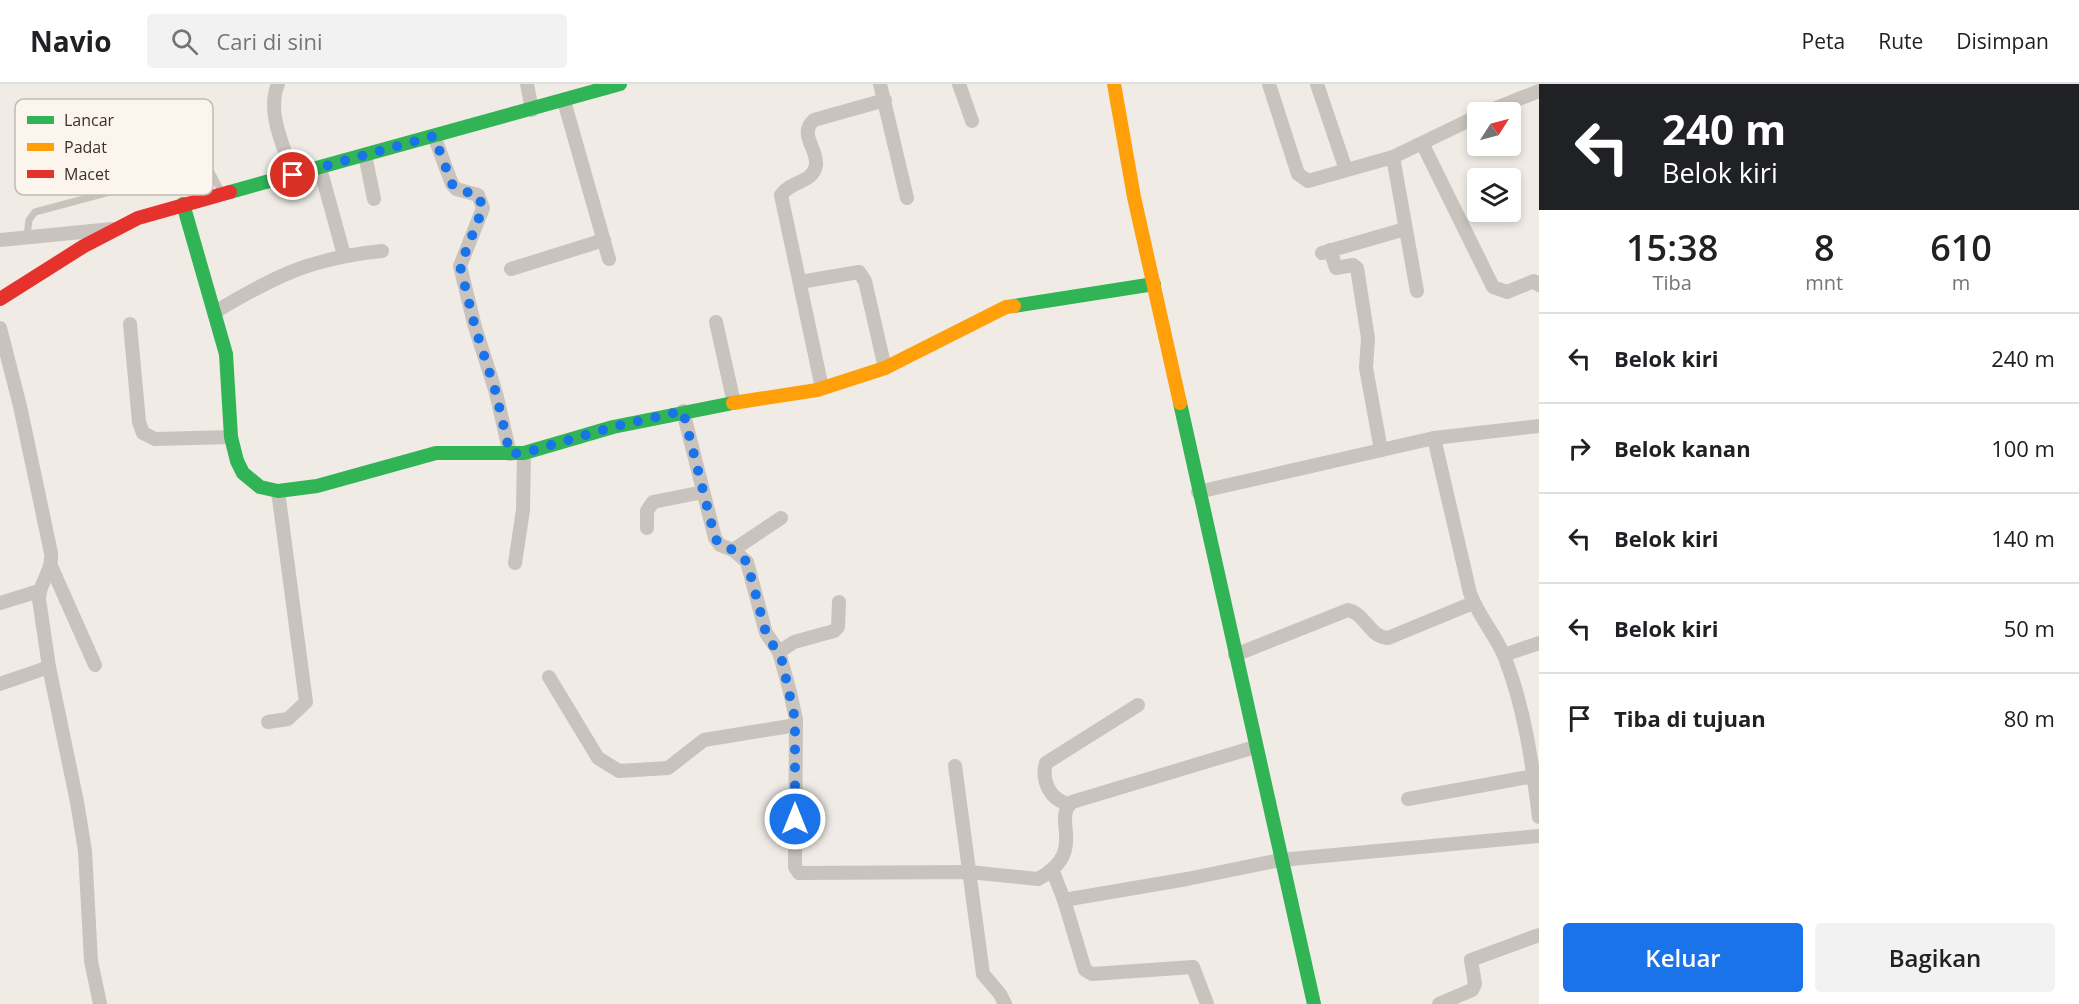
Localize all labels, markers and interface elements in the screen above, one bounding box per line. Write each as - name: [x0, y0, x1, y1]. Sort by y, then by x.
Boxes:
- search box: [147, 14, 567, 68]
- text: Navio: [30, 22, 111, 60]
- icon: search: [168, 25, 201, 58]
- text: Cari di sini: [216, 26, 323, 56]
- text: Peta: [1802, 27, 1845, 55]
- text: Rute: [1878, 27, 1923, 55]
- text: Disimpan: [1956, 27, 2049, 55]
- legend: [15, 99, 213, 195]
- text: 240 m: [1662, 100, 1786, 157]
- north arrow: [1467, 102, 1521, 156]
- map controls: [1467, 102, 1521, 222]
- icon: left: [1563, 108, 1641, 186]
- text: Lancar: [64, 109, 115, 131]
- text: Padat: [64, 136, 107, 158]
- pin: [267, 149, 318, 200]
- text: Belok kiri: [1662, 154, 1778, 191]
- icon: arrive: [276, 158, 309, 191]
- text: Macet: [64, 163, 110, 185]
- button: layers: [1467, 168, 1521, 222]
- text: 15:38: [1626, 223, 1718, 272]
- text: 8: [1814, 223, 1834, 272]
- text: 610: [1930, 223, 1992, 272]
- text: Tiba: [1652, 269, 1692, 296]
- text: mnt: [1805, 269, 1843, 296]
- text: m: [1952, 269, 1970, 296]
- icon: left: [1563, 342, 1596, 375]
- text: Belok kiri: [1614, 343, 1719, 373]
- text: 240 m: [1991, 343, 2055, 373]
- icon: right: [1563, 432, 1596, 465]
- text: Belok kanan: [1614, 433, 1751, 463]
- text: 100 m: [1991, 433, 2055, 463]
- icon: left: [1563, 522, 1596, 555]
- text: Belok kiri: [1614, 523, 1719, 553]
- text: 140 m: [1991, 523, 2055, 553]
- icon: left: [1563, 612, 1596, 645]
- text: Belok kiri: [1614, 613, 1719, 643]
- text: 50 m: [2004, 613, 2055, 643]
- icon: arrive: [1563, 702, 1596, 735]
- text: Tiba di tujuan: [1614, 703, 1766, 733]
- text: 80 m: [2004, 703, 2055, 733]
- position arrow: [763, 787, 827, 851]
- button: Keluar: [1563, 923, 1803, 992]
- button: Bagikan: [1815, 923, 2055, 992]

